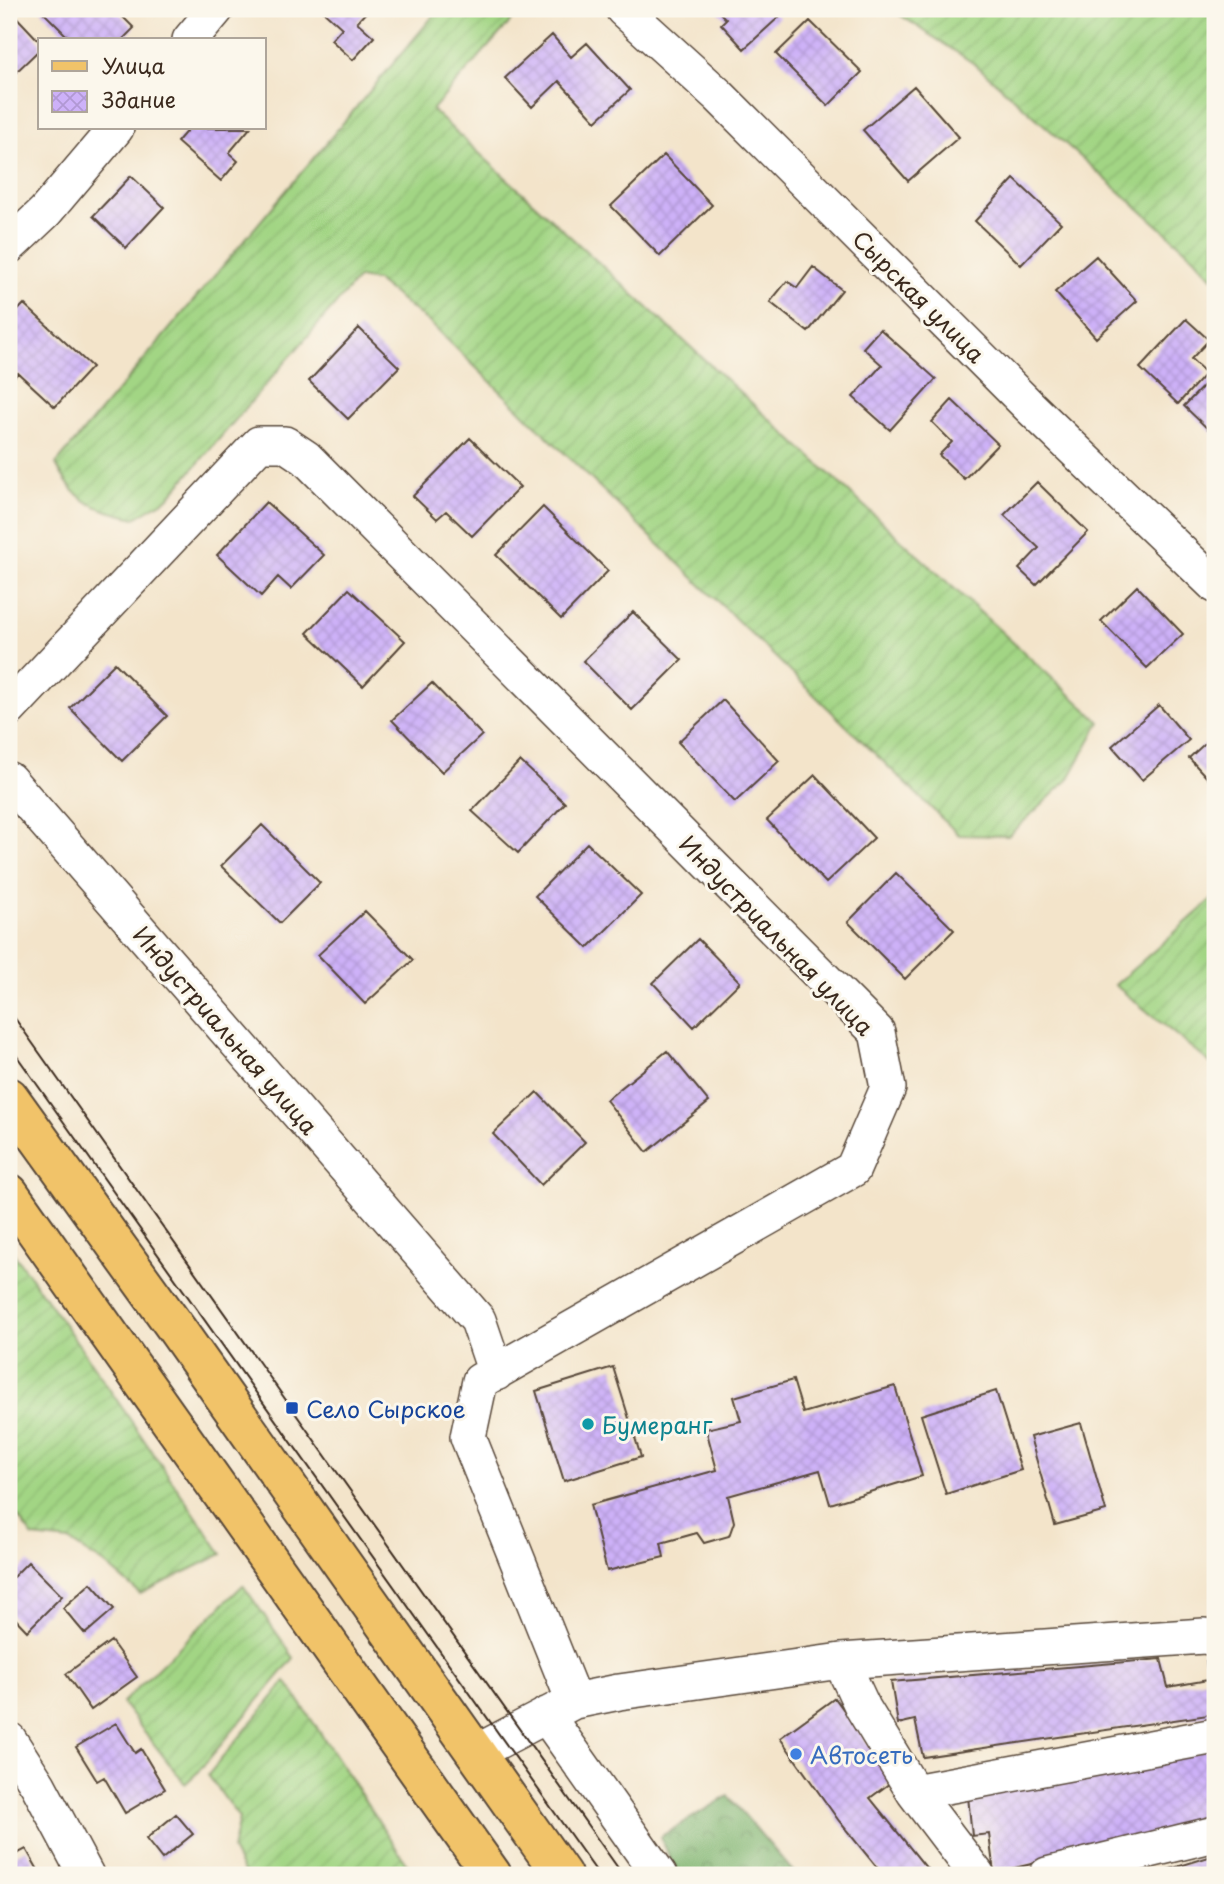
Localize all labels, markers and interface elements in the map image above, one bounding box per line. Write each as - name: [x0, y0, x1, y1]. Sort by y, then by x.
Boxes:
- legend: [38, 38, 266, 130]
- text: Улица: [102, 49, 165, 81]
- text: Здание: [102, 83, 176, 115]
- street label: Сырская улица: [845, 222, 994, 371]
- street label: Индустриальная улица: [672, 827, 882, 1043]
- street label: Индустриальная улица: [125, 918, 327, 1142]
- place label: Село Сырское: [306, 1391, 466, 1426]
- marker: Село Сырское: [284, 1400, 300, 1416]
- place label: Бумеранг: [602, 1407, 713, 1442]
- marker: Бумеранг: [580, 1416, 596, 1432]
- place label: Автосеть: [810, 1737, 913, 1772]
- marker: Автосеть: [788, 1746, 804, 1762]

